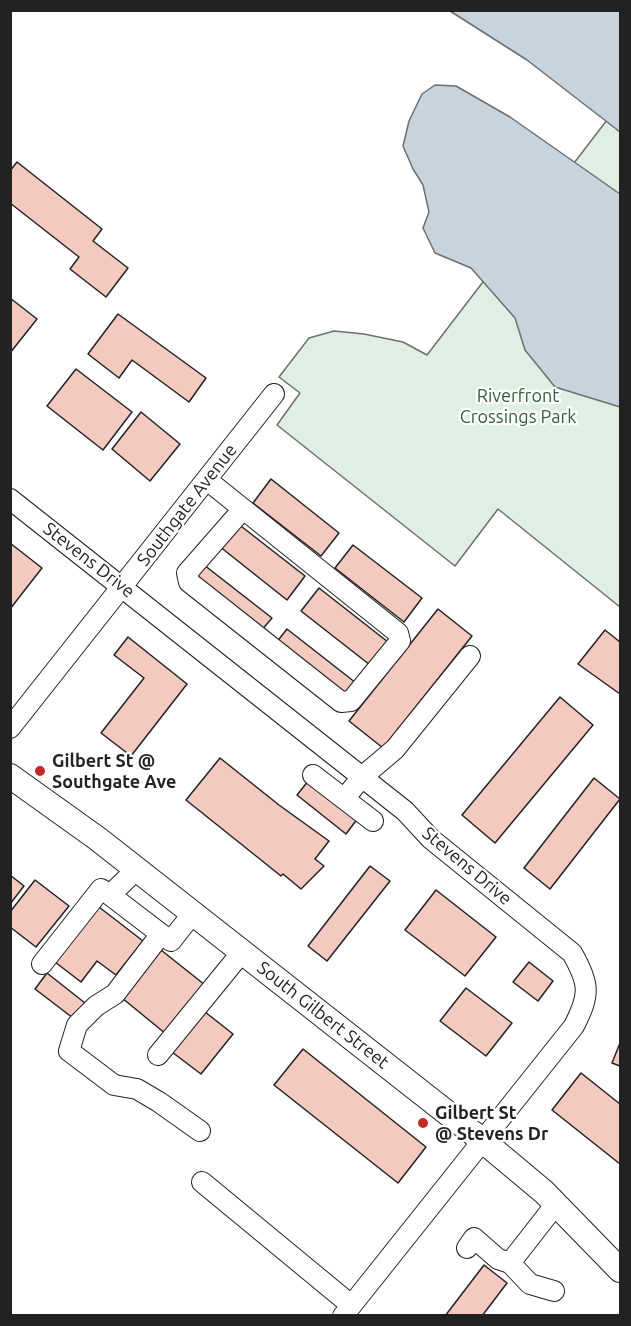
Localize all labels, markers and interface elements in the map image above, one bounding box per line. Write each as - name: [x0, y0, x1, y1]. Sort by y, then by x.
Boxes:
- park label: Riverfront Crossings Park: [460, 385, 576, 428]
- street label: Southgate Avenue: [133, 440, 241, 570]
- street label: Stevens Drive: [39, 518, 139, 602]
- place label: Gilbert St @ Southgate Ave: [52, 750, 176, 792]
- marker: Gilbert St @ Southgate Ave: [33, 764, 47, 778]
- street label: Stevens Drive: [418, 822, 516, 910]
- street label: South Gilbert Street: [253, 957, 393, 1073]
- place label: Gilbert St @ Stevens Dr: [435, 1102, 548, 1144]
- marker: Gilbert St @ Stevens Dr: [416, 1116, 430, 1130]

